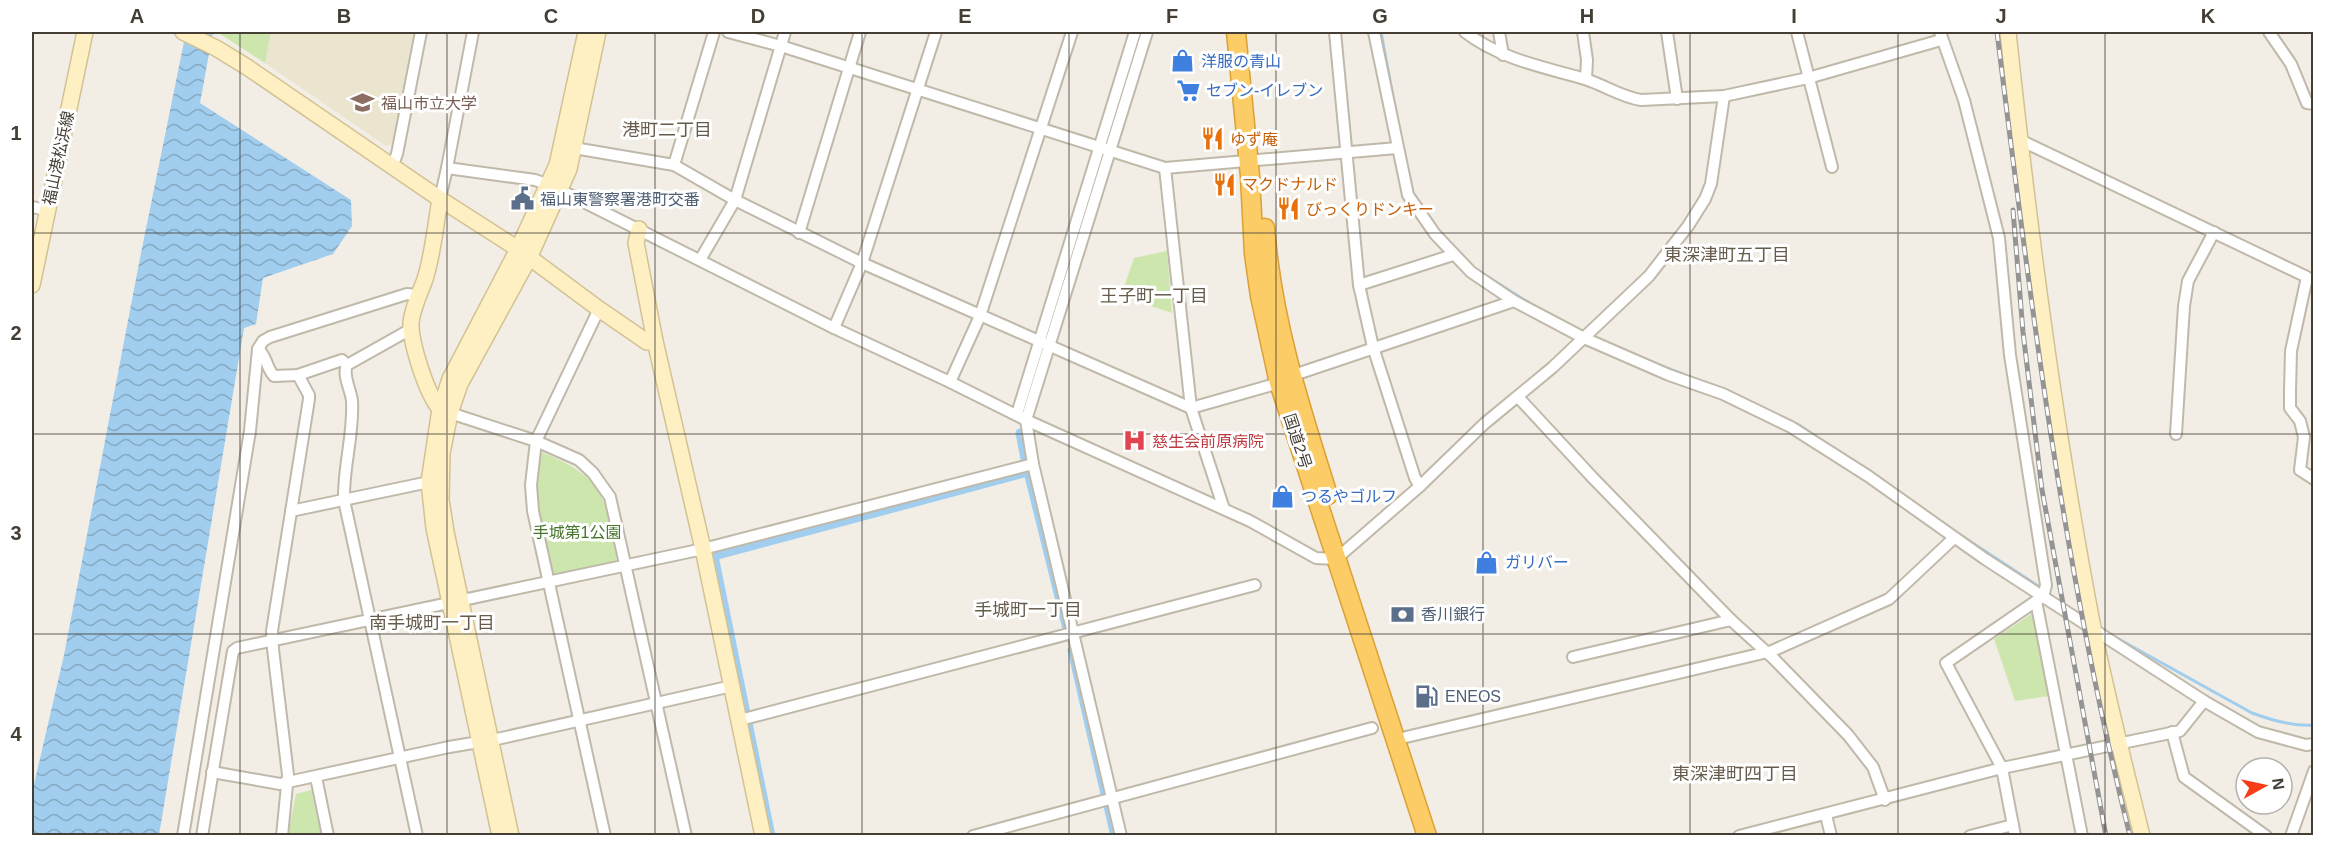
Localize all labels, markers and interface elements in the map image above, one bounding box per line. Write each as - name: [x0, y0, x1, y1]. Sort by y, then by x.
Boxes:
- text: A: [130, 5, 144, 27]
- text: B: [337, 5, 351, 27]
- text: C: [544, 5, 558, 27]
- text: D: [751, 5, 765, 27]
- text: E: [958, 5, 972, 27]
- text: F: [1166, 5, 1178, 27]
- text: G: [1372, 5, 1388, 27]
- text: H: [1580, 5, 1594, 27]
- text: I: [1791, 5, 1797, 27]
- text: J: [1995, 5, 2007, 27]
- text: K: [2201, 5, 2216, 27]
- shop icon: 洋服の青山: [1170, 48, 1196, 74]
- place label: 洋服の青山: [1201, 53, 1281, 70]
- supermarket icon: セブン-イレブン: [1175, 77, 1201, 103]
- place label: セブン-イレブン: [1206, 82, 1323, 99]
- school or university icon: 福山市立大学: [350, 90, 376, 116]
- place label: 福山市立大学: [381, 95, 477, 112]
- street label: 福山港松浜線: [40, 109, 77, 207]
- district label: 港町二丁目: [622, 120, 712, 140]
- text: 1: [10, 122, 22, 144]
- restaurant icon: ゆず庵: [1199, 126, 1225, 152]
- place label: ゆず庵: [1230, 131, 1278, 148]
- restaurant icon: マクドナルド: [1211, 171, 1237, 197]
- place label: マクドナルド: [1242, 176, 1338, 193]
- public building icon: 福山東警察署港町交番: [509, 186, 535, 212]
- place label: 福山東警察署港町交番: [540, 191, 700, 208]
- restaurant icon: びっくりドンキー: [1275, 196, 1301, 222]
- place label: びっくりドンキー: [1306, 201, 1434, 218]
- district label: 東深津町五丁目: [1664, 245, 1790, 265]
- district label: 王子町一丁目: [1100, 286, 1208, 306]
- text: 2: [10, 322, 22, 344]
- street label: 国道2号: [1281, 411, 1314, 471]
- hospital icon: 慈生会前原病院: [1121, 428, 1147, 454]
- place label: 慈生会前原病院: [1152, 433, 1264, 450]
- shop icon: つるやゴルフ: [1270, 483, 1296, 509]
- place label: つるやゴルフ: [1301, 488, 1397, 505]
- text: 3: [10, 522, 22, 544]
- park label: 手城第1公園: [533, 524, 621, 541]
- shop icon: ガリバー: [1474, 549, 1500, 575]
- place label: ガリバー: [1505, 554, 1569, 571]
- district label: 手城町一丁目: [974, 600, 1082, 620]
- bank icon: 香川銀行: [1390, 601, 1416, 627]
- place label: 香川銀行: [1421, 606, 1485, 623]
- district label: 南手城町一丁目: [369, 613, 495, 633]
- fuel station icon: ENEOS: [1414, 683, 1440, 709]
- place label: ENEOS: [1445, 688, 1501, 705]
- text: 4: [10, 723, 22, 745]
- north arrow: [2234, 756, 2294, 816]
- district label: 東深津町四丁目: [1672, 764, 1798, 784]
- text: N: [2269, 777, 2288, 791]

